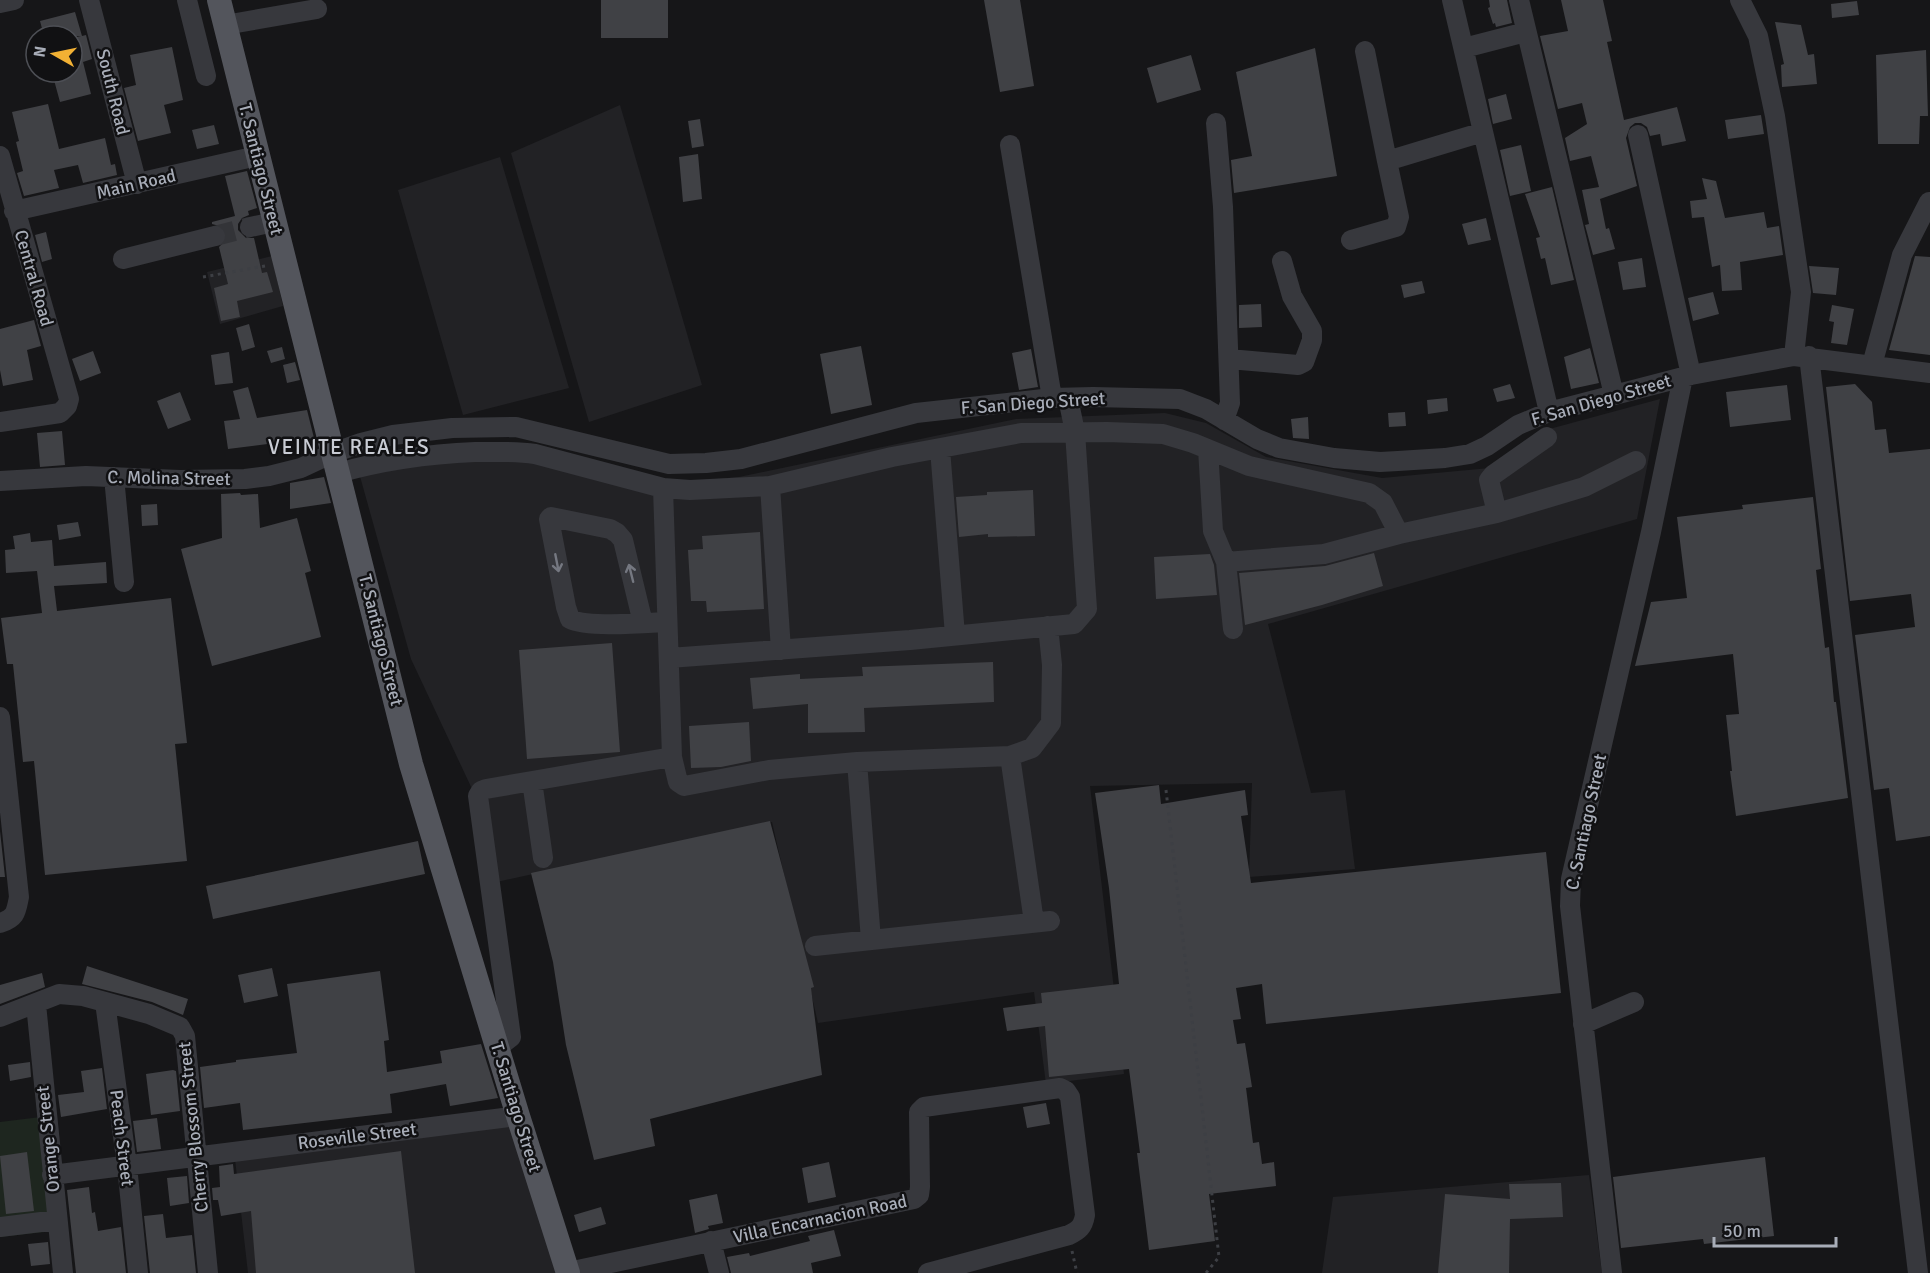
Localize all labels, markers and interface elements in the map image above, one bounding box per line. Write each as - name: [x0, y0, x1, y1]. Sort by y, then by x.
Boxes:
- north arrow: [24, 24, 84, 84]
- text: N: [29, 45, 51, 59]
- street label: South Road: [92, 47, 134, 137]
- street label: T. Santiago Street: [234, 101, 288, 237]
- street label: Main Road: [94, 164, 178, 204]
- street label: Central Road: [10, 227, 58, 329]
- street label: F. San Diego Street: [1529, 370, 1673, 430]
- street label: F. San Diego Street: [960, 387, 1106, 419]
- district label: VEINTE REALES: [268, 434, 430, 460]
- street label: C. Molina Street: [107, 466, 231, 490]
- one-way arrow: [552, 553, 563, 572]
- one-way arrow: [624, 564, 636, 583]
- street label: T. Santiago Street: [354, 572, 408, 708]
- street label: C. Santiago Street: [1561, 752, 1611, 892]
- street label: T. Santiago Street: [486, 1039, 546, 1175]
- street label: Cherry Blossom Street: [173, 1041, 213, 1213]
- street label: Orange Street: [31, 1085, 65, 1193]
- street label: Peach Street: [105, 1089, 139, 1187]
- street label: Roseville Street: [296, 1118, 418, 1154]
- street label: Villa Encarnacion Road: [731, 1190, 909, 1248]
- scale bar: [1714, 1210, 1836, 1248]
- text: 50 m: [1723, 1220, 1761, 1242]

